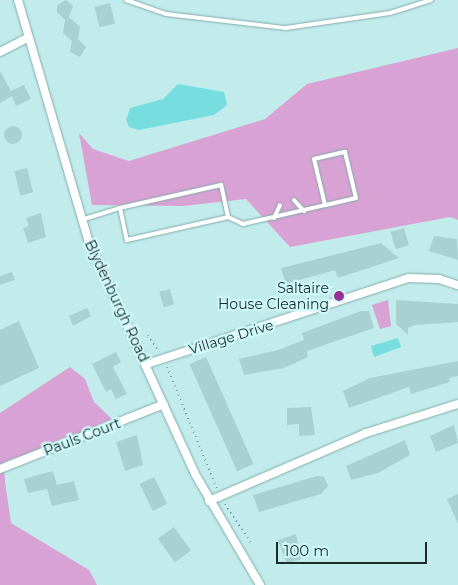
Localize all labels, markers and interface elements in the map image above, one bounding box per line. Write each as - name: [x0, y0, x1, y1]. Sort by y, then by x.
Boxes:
- street label: Blydenburgh Road: [81, 237, 153, 365]
- place label: Saltaire House Cleaning: [218, 280, 329, 312]
- marker: Saltaire House Cleaning: [333, 290, 345, 302]
- street label: Village Drive: [187, 316, 275, 358]
- street label: Pauls Court: [41, 415, 123, 459]
- scale bar: [278, 532, 429, 564]
- text: 100 m: [284, 541, 329, 560]

